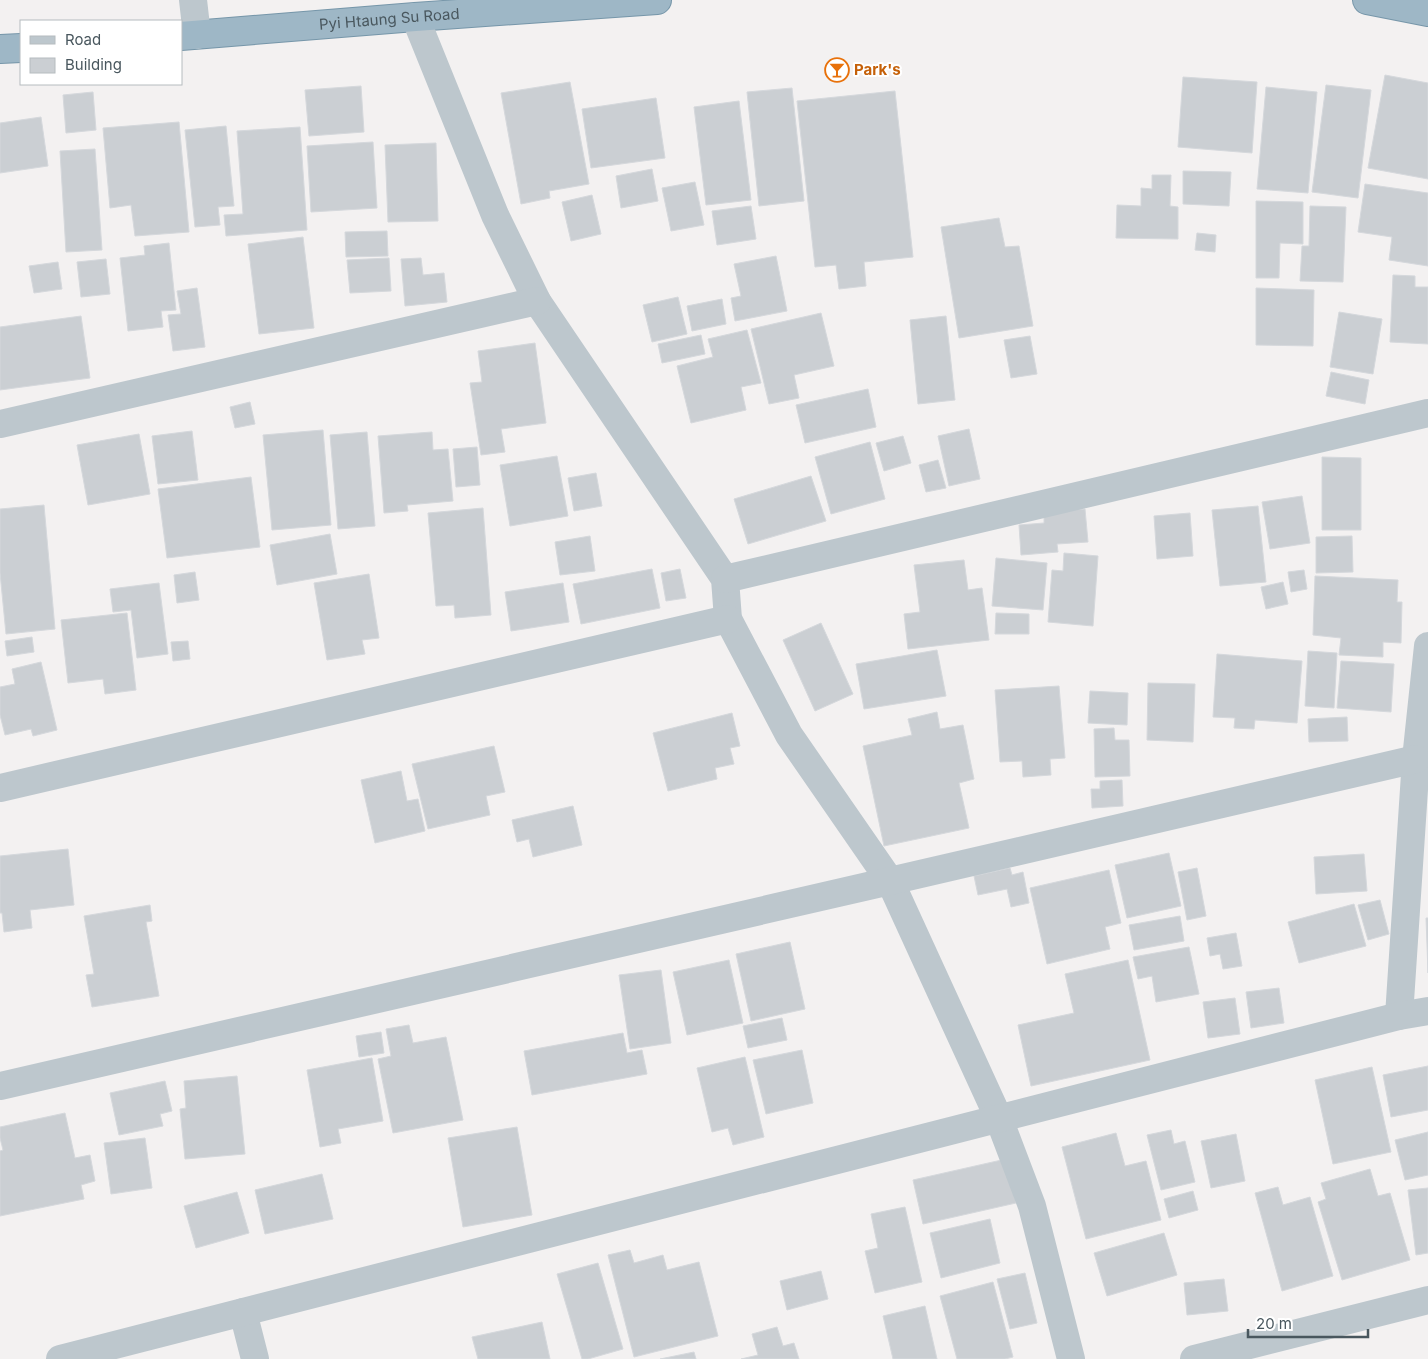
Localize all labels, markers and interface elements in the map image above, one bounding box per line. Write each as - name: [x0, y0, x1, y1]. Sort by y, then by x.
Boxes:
- street label: Pyi Htaung Su Road: [318, 4, 460, 34]
- legend: [20, 20, 182, 85]
- text: Road: [65, 30, 101, 49]
- text: Building: [65, 55, 122, 74]
- bar icon: Park's: [824, 57, 850, 83]
- place label: Park's: [854, 60, 901, 79]
- scale bar: [1248, 1306, 1368, 1338]
- text: 20 m: [1256, 1314, 1292, 1333]

